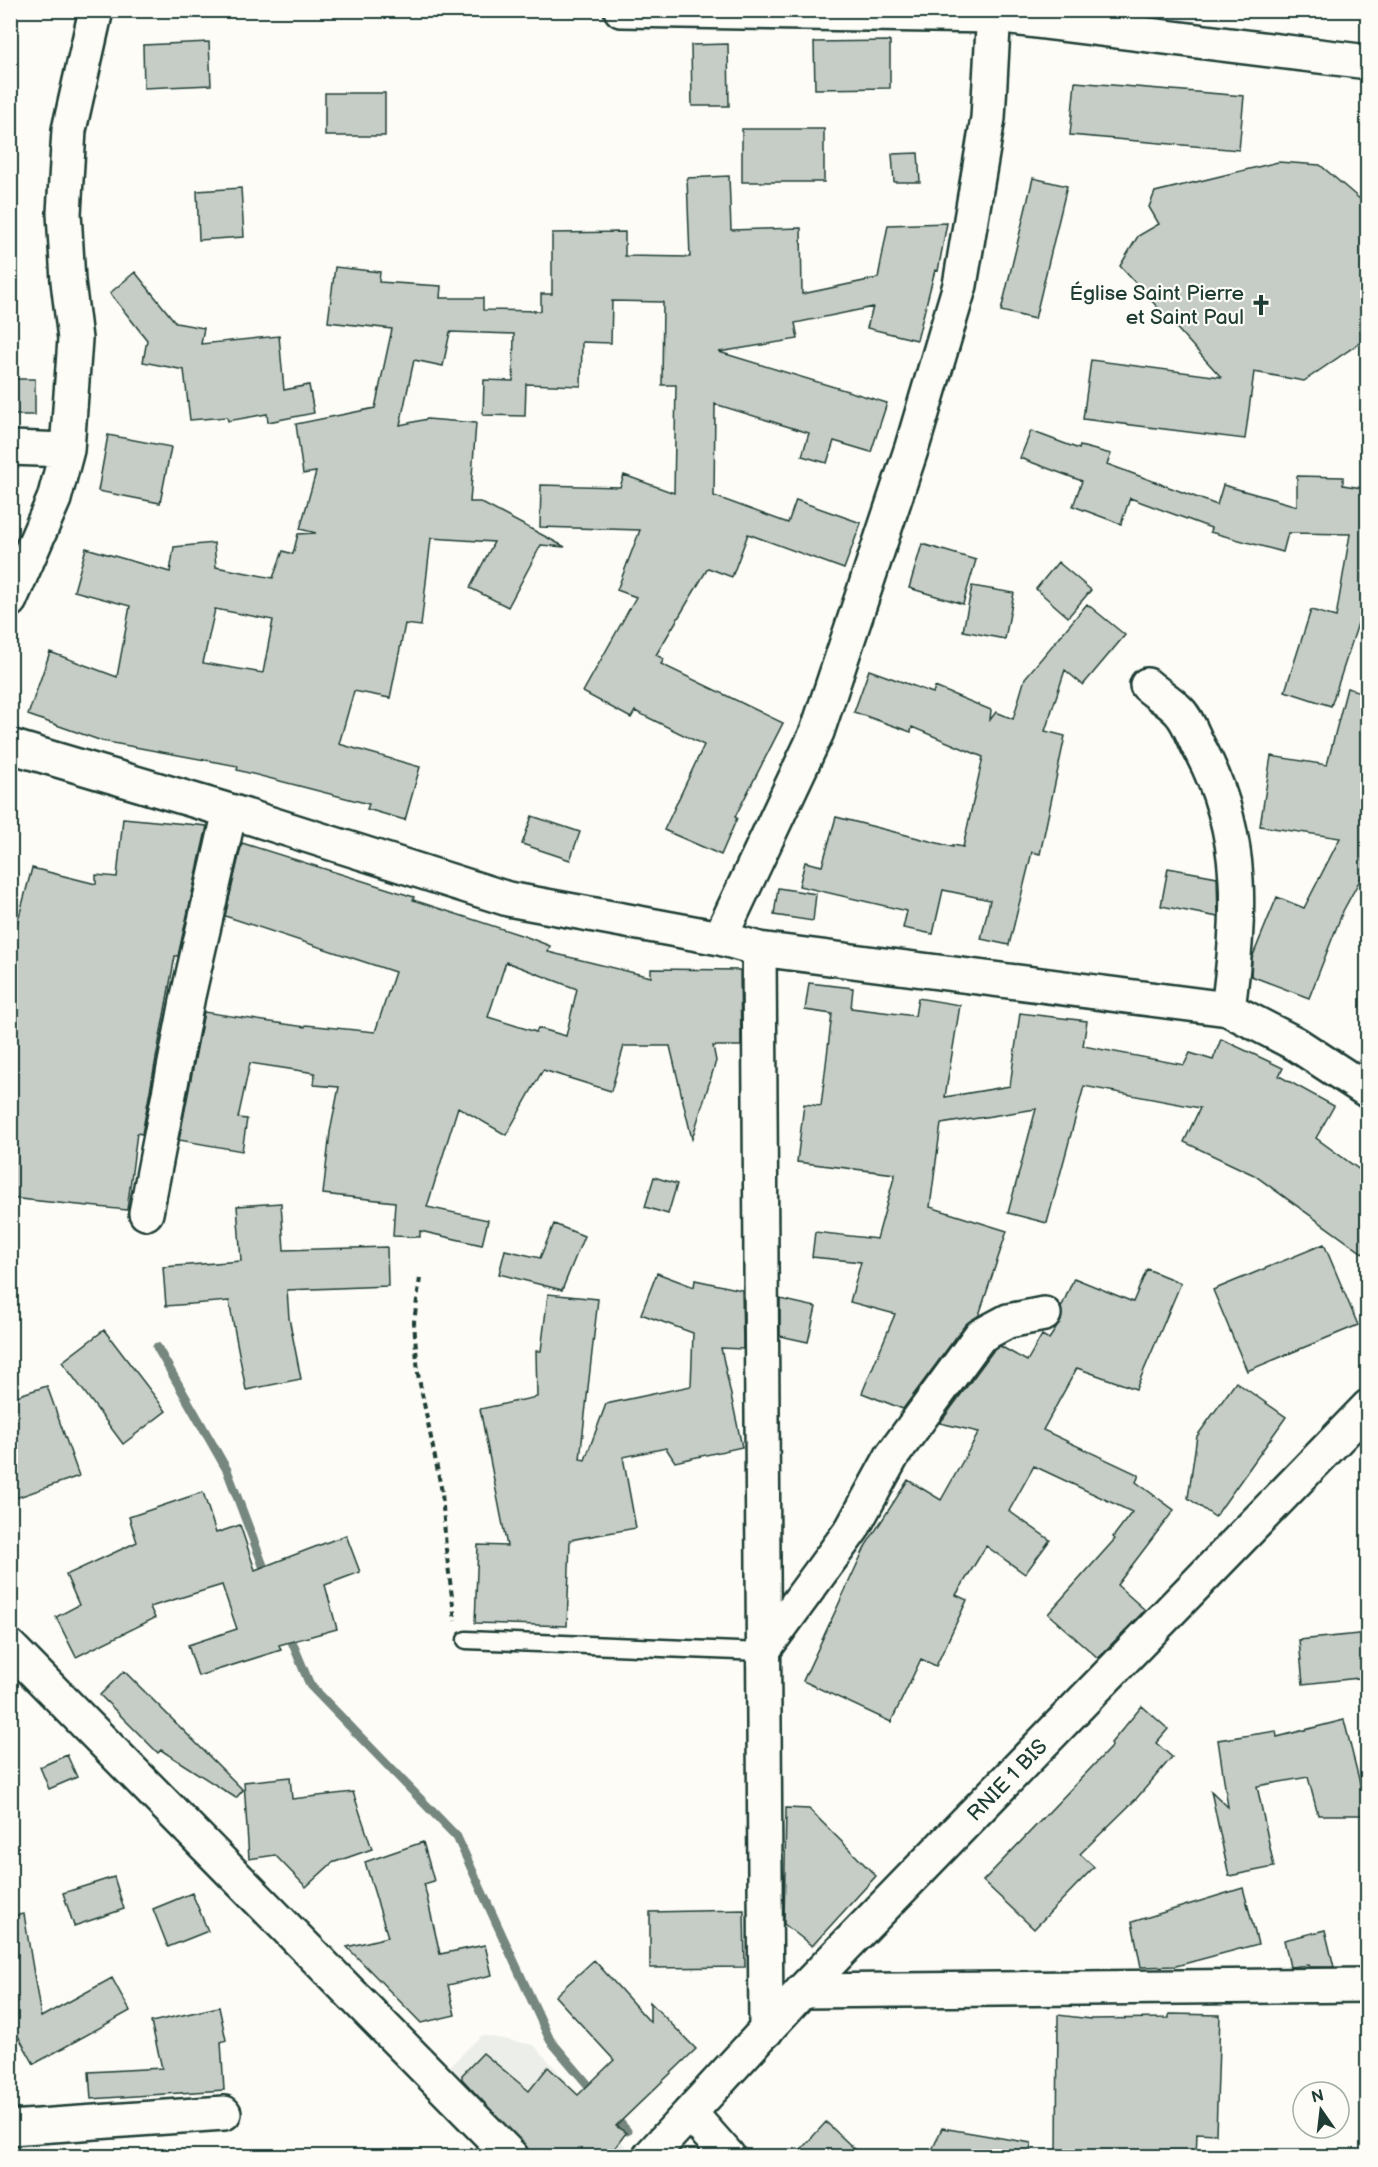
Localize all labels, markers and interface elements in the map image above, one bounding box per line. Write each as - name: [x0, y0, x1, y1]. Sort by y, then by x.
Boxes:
- place label: Église Saint Pierre et Saint Paul: [1070, 281, 1244, 330]
- church icon: Église Saint Pierre et Saint Paul: [1249, 293, 1273, 317]
- street label: RNIE 1 BIS: [962, 1734, 1053, 1826]
- north arrow: [1291, 2080, 1351, 2140]
- text: N: [1310, 2086, 1326, 2108]

